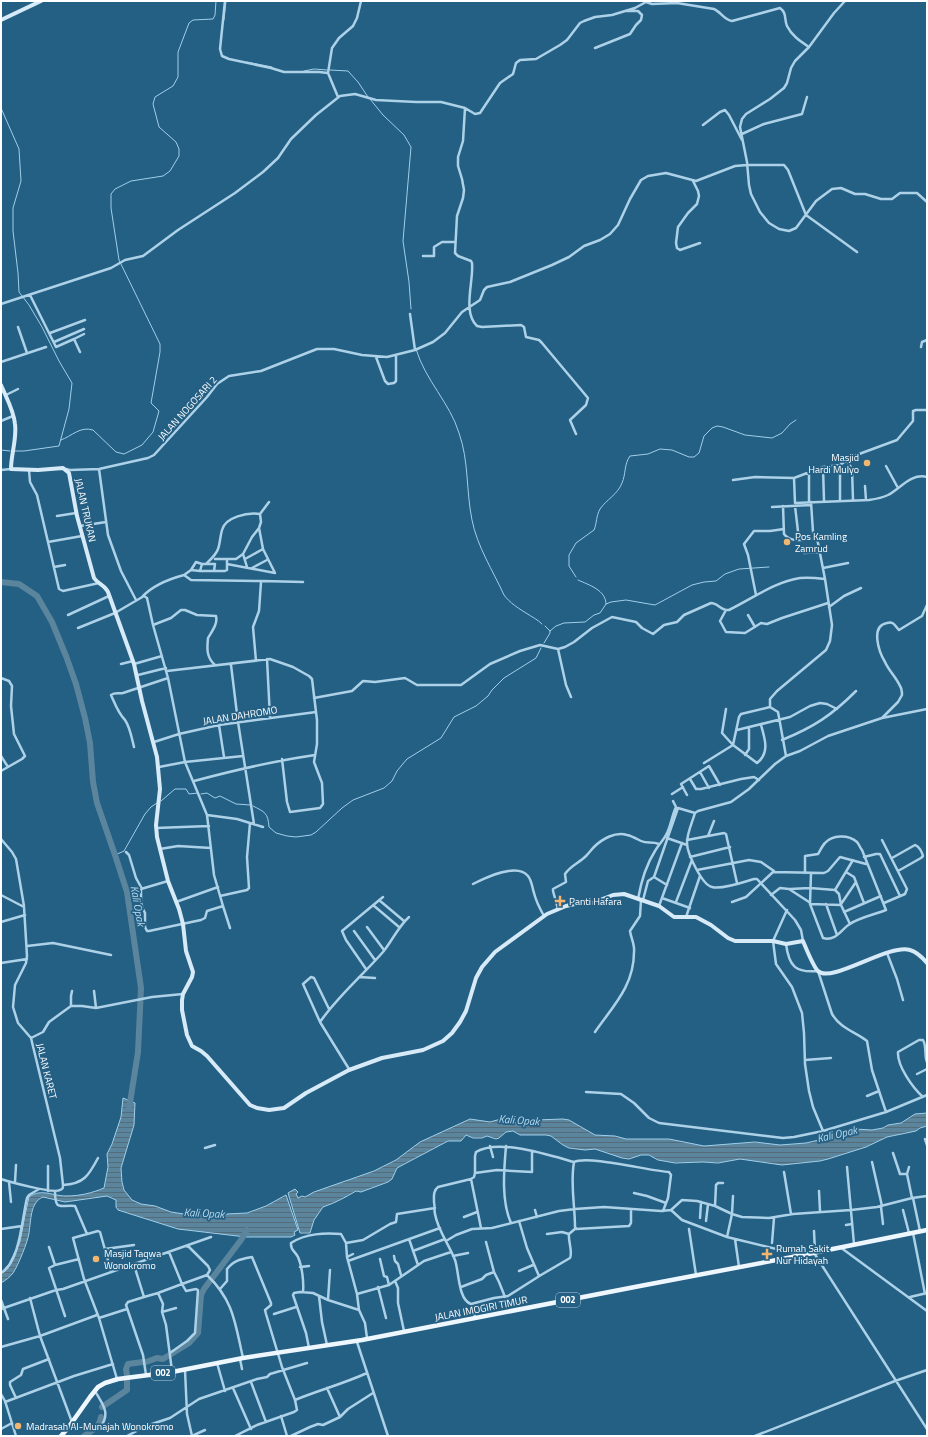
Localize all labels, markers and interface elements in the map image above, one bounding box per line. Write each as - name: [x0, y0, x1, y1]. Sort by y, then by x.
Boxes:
- street label: JALAN NOGOSARI 2: [154, 373, 221, 444]
- place label: Masjid Hardi Mulyo: [808, 450, 859, 477]
- marker: Masjid Hardi Mulyo: [862, 458, 872, 468]
- street label: JALAN TRUKAN: [71, 477, 100, 543]
- place label: Pos Kamling Zamrud: [795, 529, 847, 556]
- marker: Pos Kamling Zamrud: [782, 537, 792, 547]
- street label: JALAN DAHROMO: [202, 702, 279, 729]
- water label: Kali Opak: [127, 884, 150, 929]
- place label: Panti Hafara: [569, 894, 622, 909]
- marker: Panti Hafara: [554, 895, 566, 907]
- street label: JALAN KARET: [32, 1042, 61, 1101]
- water label: Kali Opak: [498, 1111, 541, 1129]
- water label: Kali Opak: [815, 1121, 860, 1146]
- water label: Kali Opak: [183, 1204, 226, 1222]
- place label: Rumah Sakit Nur Hidayah: [776, 1241, 830, 1268]
- place label: Masjid Taqwa Wonokromo: [104, 1246, 161, 1273]
- marker: Rumah Sakit Nur Hidayah: [761, 1248, 773, 1260]
- marker: Masjid Taqwa Wonokromo: [91, 1254, 101, 1264]
- street label: JALAN IMOGIRI TIMUR: [433, 1292, 529, 1325]
- road number: 002: [556, 1293, 580, 1307]
- road number: 002: [151, 1366, 175, 1380]
- place label: Madrasah Al-Munajah Wonokromo: [26, 1419, 174, 1434]
- marker: Madrasah Al-Munajah Wonokromo: [13, 1421, 23, 1431]

